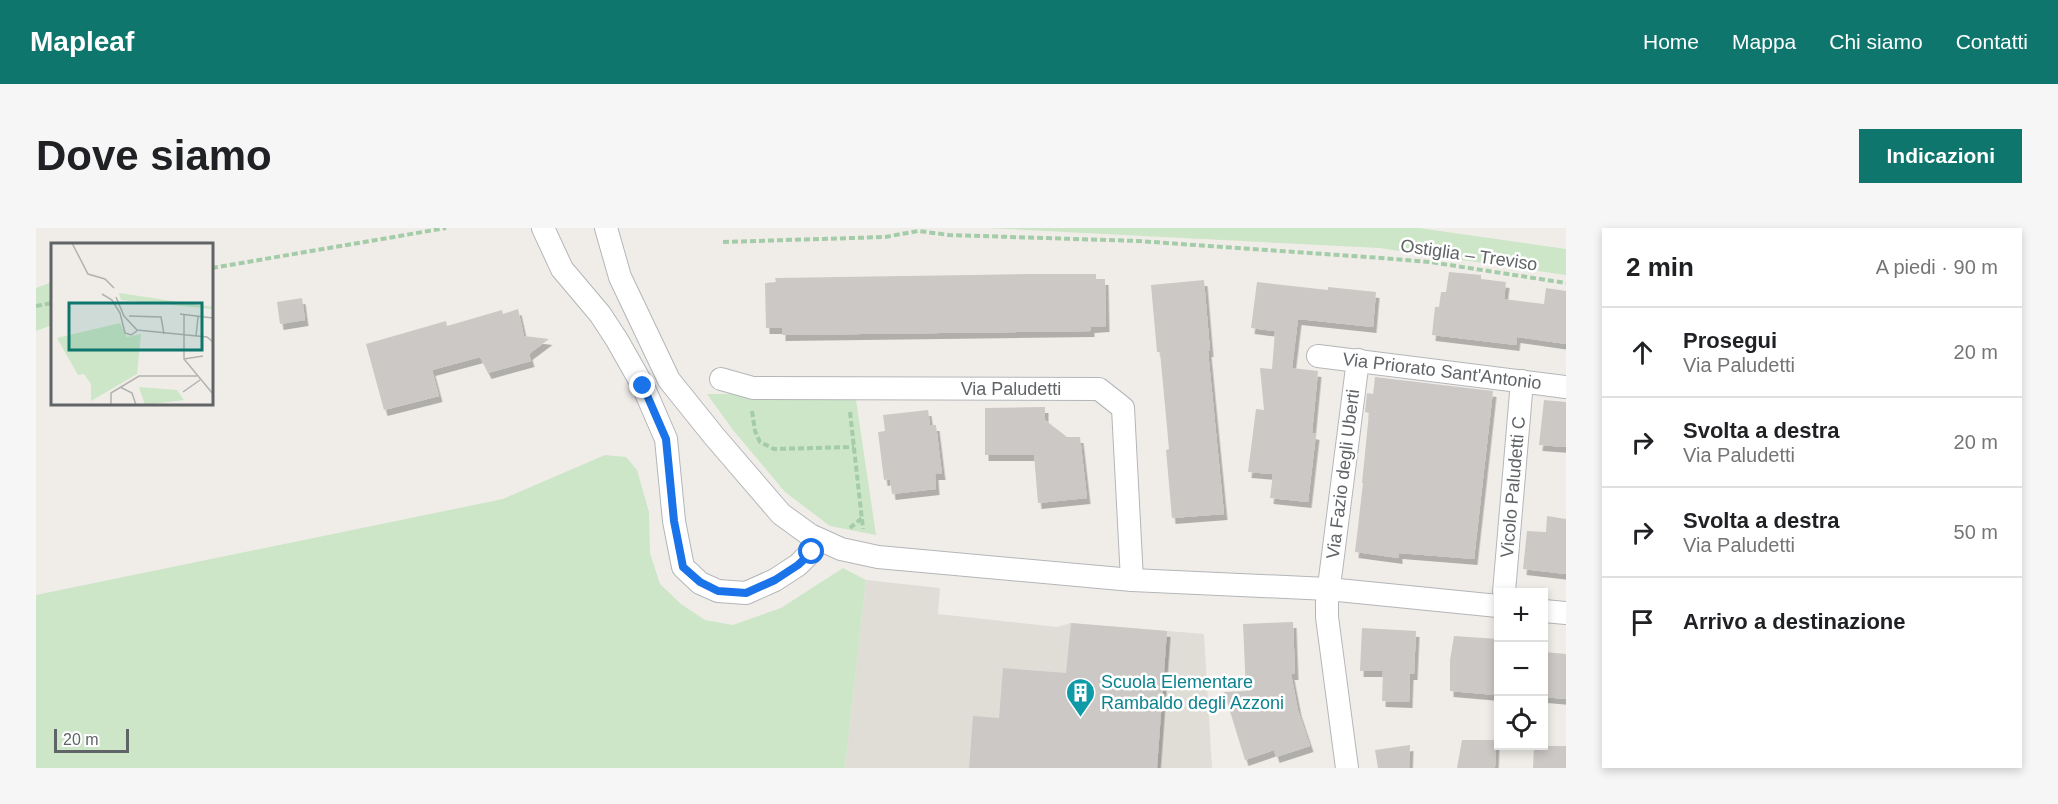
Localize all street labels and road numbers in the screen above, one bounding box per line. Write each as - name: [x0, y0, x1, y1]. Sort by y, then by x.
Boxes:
- street label: Ostiglia – Treviso: [1399, 235, 1539, 275]
- street label: Via Priorato Sant'Antonio: [1341, 349, 1543, 393]
- street label: Via Paludetti: [961, 379, 1061, 399]
- street label: Via Fazio degli Uberti: [1323, 388, 1363, 560]
- street label: Vicolo Paludetti C: [1497, 416, 1529, 558]

